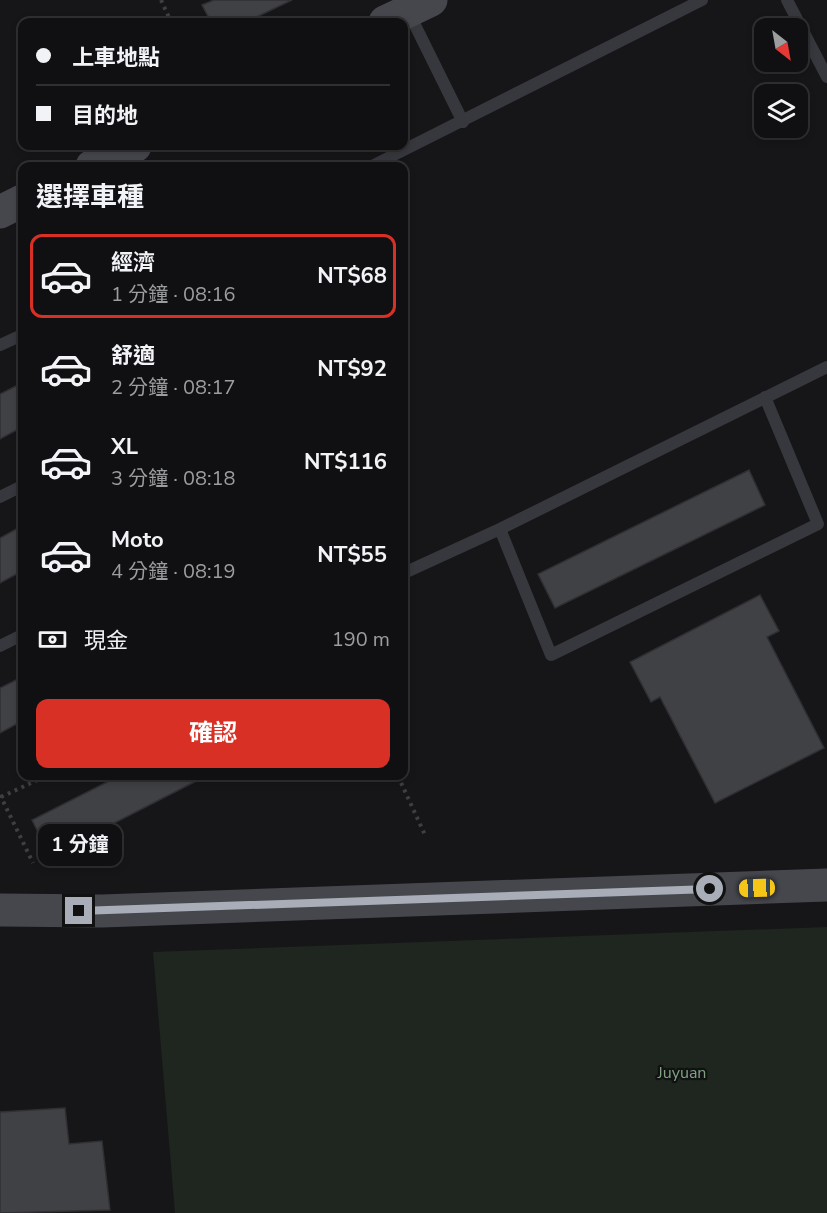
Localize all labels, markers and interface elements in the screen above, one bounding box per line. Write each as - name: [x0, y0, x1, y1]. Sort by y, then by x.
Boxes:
- north arrow: [754, 18, 808, 72]
- map controls: [754, 18, 808, 138]
- text: 上車地點: [72, 43, 160, 73]
- button: layers: [754, 84, 808, 138]
- text: 目的地: [72, 101, 138, 131]
- text: 選擇車種: [36, 179, 144, 216]
- text: 經濟: [111, 248, 155, 278]
- icon: car: [39, 249, 93, 303]
- text: NT$68: [317, 261, 387, 291]
- text: 1 分鐘 · 08:16: [111, 281, 236, 308]
- text: 舒適: [111, 341, 155, 371]
- icon: car: [39, 342, 93, 396]
- text: NT$92: [317, 354, 387, 384]
- text: 2 分鐘 · 08:17: [111, 374, 236, 401]
- text: XL: [111, 432, 138, 462]
- icon: car: [39, 435, 93, 489]
- text: NT$116: [304, 447, 387, 477]
- text: 3 分鐘 · 08:18: [111, 465, 236, 492]
- text: Moto: [111, 525, 164, 555]
- icon: car: [39, 528, 93, 582]
- text: NT$55: [317, 540, 387, 570]
- text: 4 分鐘 · 08:19: [111, 558, 236, 585]
- icon: cash: [36, 623, 69, 656]
- text: 現金: [84, 626, 128, 656]
- text: 190 m: [332, 626, 390, 653]
- button: 確認: [36, 699, 390, 768]
- callout: 1 分鐘: [37, 824, 121, 866]
- text: 1 分鐘: [51, 831, 109, 858]
- route start: [696, 875, 723, 902]
- car: [739, 878, 775, 898]
- route end: [65, 897, 92, 924]
- park label: Juyuan: [657, 1062, 706, 1084]

